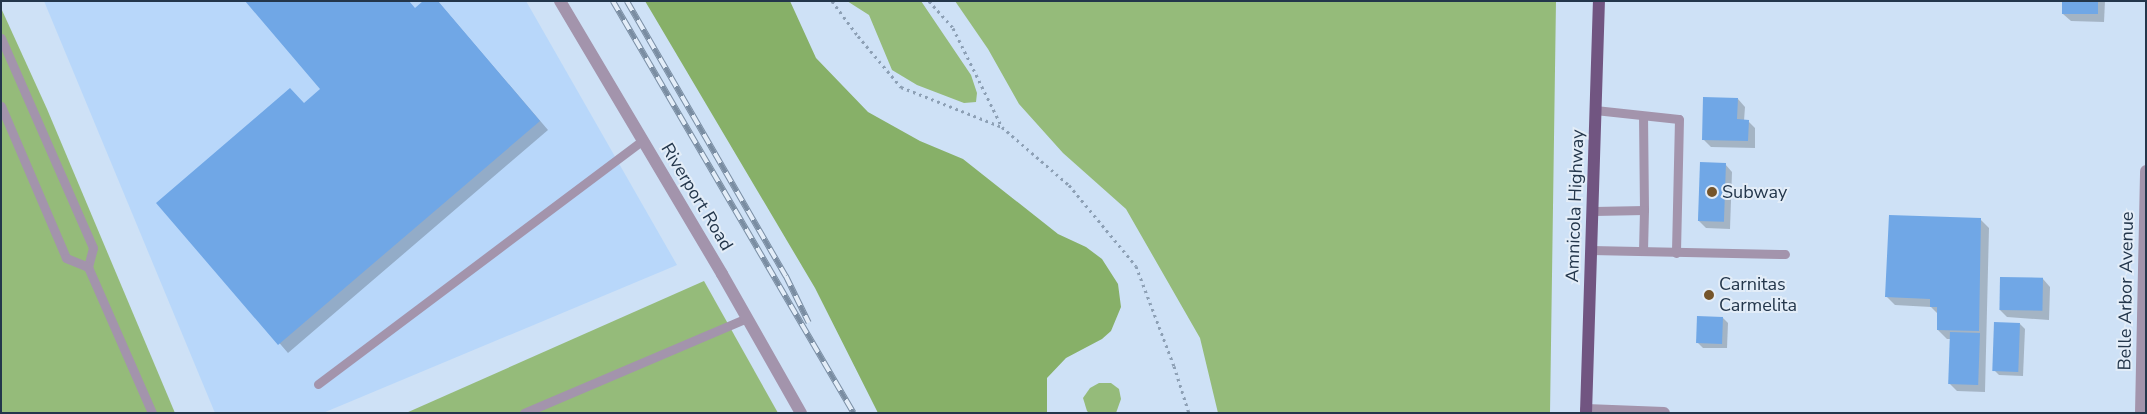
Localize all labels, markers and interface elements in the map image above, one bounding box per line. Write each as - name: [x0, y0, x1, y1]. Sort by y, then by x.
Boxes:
- street label: Amnicola Highway: [1562, 129, 1588, 283]
- street label: Riverport Road: [656, 139, 738, 255]
- place label: Subway: [1722, 181, 1787, 203]
- marker: Subway: [1706, 186, 1718, 198]
- street label: Belle Arbor Avenue: [2114, 211, 2138, 371]
- place label: Carnitas Carmelita: [1719, 274, 1797, 316]
- marker: Carnitas Carmelita: [1703, 289, 1715, 301]

